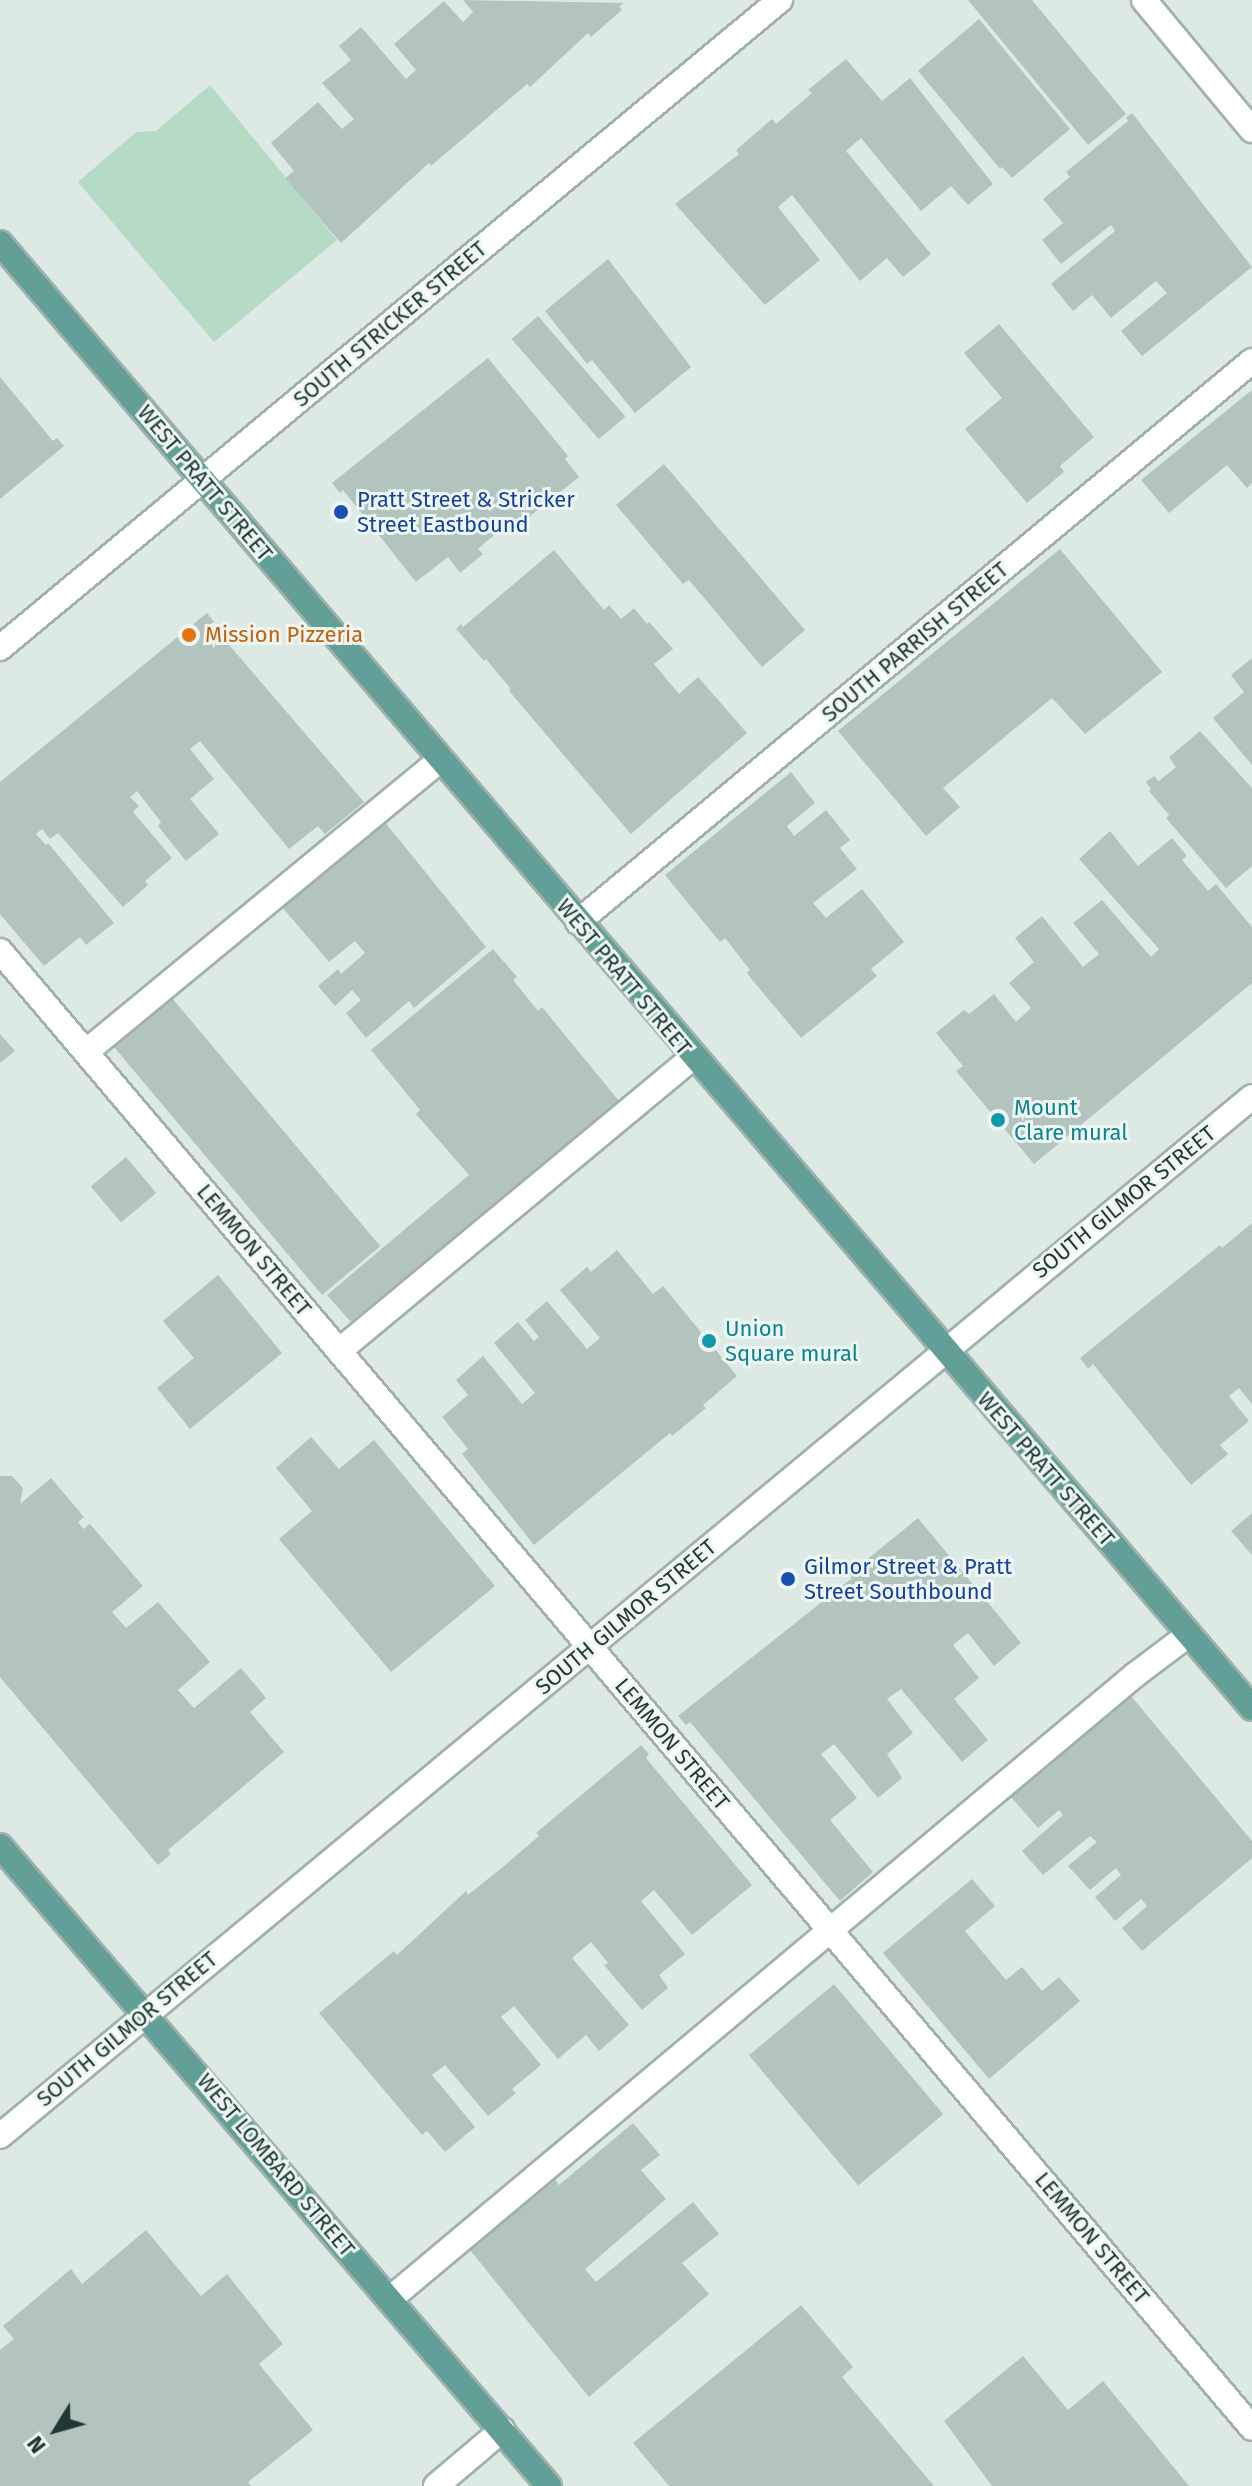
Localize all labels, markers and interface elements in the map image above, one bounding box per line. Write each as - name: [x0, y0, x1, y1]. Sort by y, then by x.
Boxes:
- street label: SOUTH STRICKER STREET: [288, 235, 492, 413]
- street label: WEST PRATT STREET: [132, 400, 278, 566]
- place label: Pratt Street & Stricker Street Eastbound: [357, 486, 575, 538]
- marker: Pratt Street & Stricker Street Eastbound: [332, 503, 350, 521]
- street label: SOUTH PARRISH STREET: [817, 556, 1013, 728]
- place label: Mission Pizzeria: [205, 622, 363, 648]
- marker: Mission Pizzeria: [180, 626, 198, 644]
- street label: WEST PRATT STREET: [551, 894, 697, 1060]
- place label: Mount Clare mural: [1014, 1094, 1128, 1146]
- marker: Mount Clare mural: [989, 1111, 1007, 1129]
- street label: SOUTH GILMOR STREET: [1027, 1120, 1221, 1284]
- street label: LEMMON STREET: [191, 1179, 317, 1321]
- place label: Union Square mural: [725, 1315, 858, 1366]
- marker: Union Square mural: [700, 1332, 718, 1350]
- street label: WEST PRATT STREET: [972, 1386, 1120, 1552]
- street label: SOUTH GILMOR STREET: [530, 1534, 722, 1700]
- place label: Gilmor Street & Pratt Street Southbound: [804, 1553, 1012, 1604]
- marker: Gilmor Street & Pratt Street Southbound: [779, 1570, 797, 1588]
- street label: LEMMON STREET: [609, 1673, 735, 1815]
- street label: SOUTH GILMOR STREET: [31, 1946, 223, 2112]
- street label: WEST LOMBARD STREET: [192, 2068, 360, 2262]
- street label: LEMMON STREET: [1029, 2167, 1155, 2309]
- north arrow: [16, 2390, 96, 2470]
- text: N: [21, 2431, 52, 2459]

